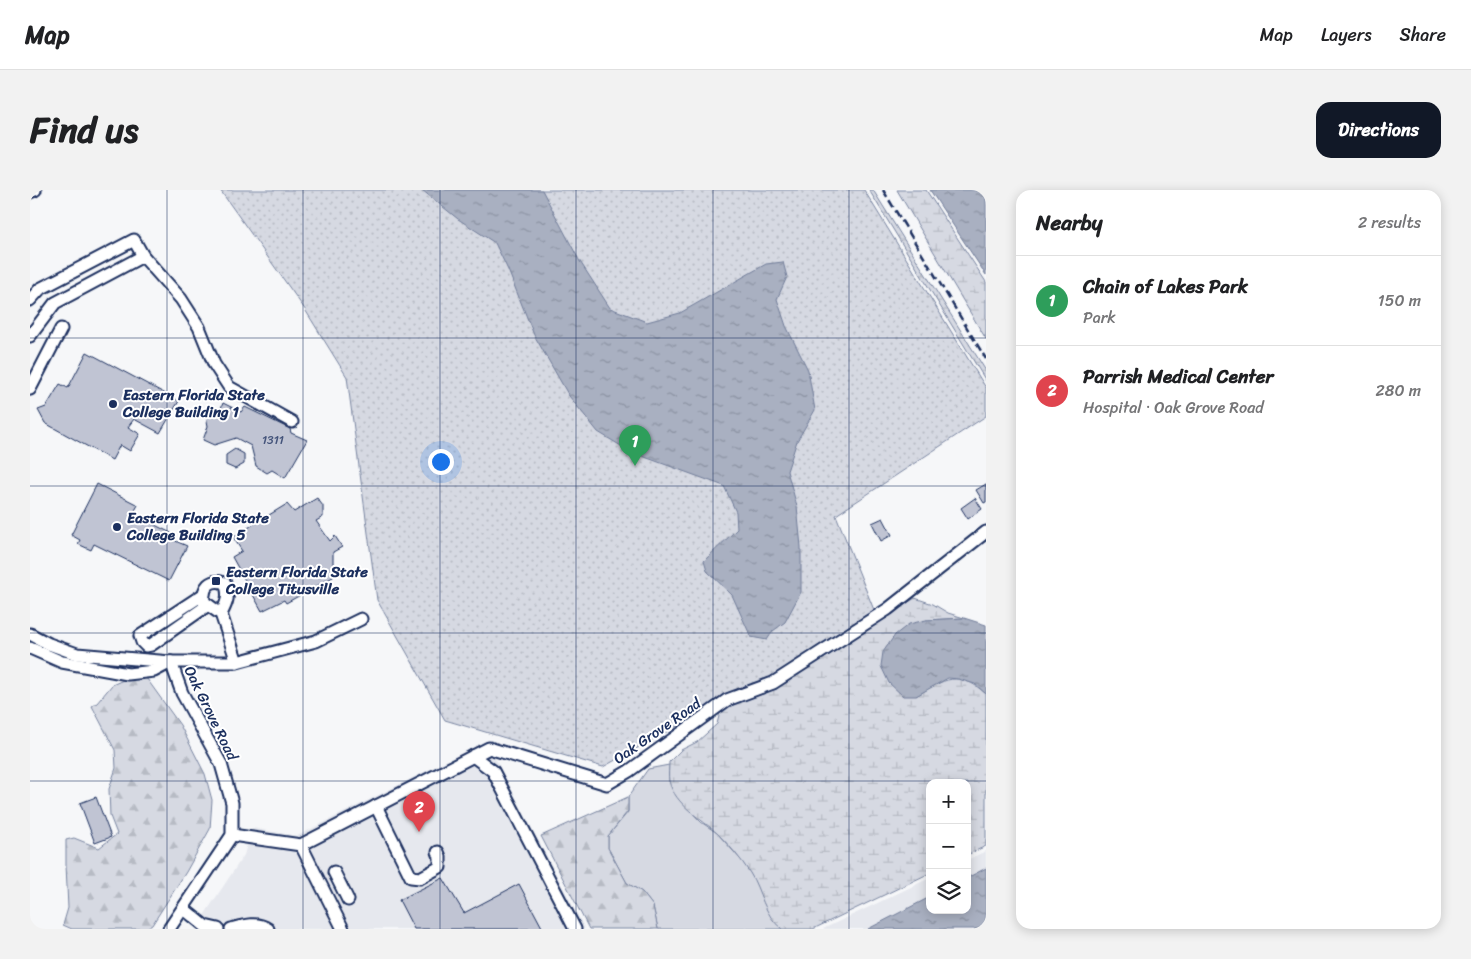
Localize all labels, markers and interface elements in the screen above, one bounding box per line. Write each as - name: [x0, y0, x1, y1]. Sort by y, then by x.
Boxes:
- text: Map: [25, 14, 69, 56]
- text: Map: [1260, 19, 1293, 51]
- text: Layers: [1321, 19, 1372, 51]
- text: Share: [1400, 19, 1446, 51]
- text: Find us: [30, 99, 138, 161]
- button: Directions: [1316, 102, 1441, 158]
- text: Nearby: [1036, 204, 1102, 242]
- text: 2 results: [1358, 208, 1421, 237]
- text: Chain of Lakes Park: [1083, 270, 1248, 303]
- text: 1: [1049, 286, 1055, 315]
- text: 150 m: [1378, 286, 1421, 315]
- text: Park: [1083, 303, 1116, 332]
- text: Parrish Medical Center: [1083, 360, 1273, 393]
- text: 2: [1047, 376, 1057, 405]
- text: 280 m: [1376, 376, 1421, 405]
- place label: Eastern Florida State College Building 1: [122, 382, 265, 425]
- text: Hospital · Oak Grove Road: [1083, 393, 1264, 422]
- marker: Eastern Florida State College Building 1: [107, 398, 119, 410]
- pin: 1: [619, 425, 651, 466]
- house number: 1311: [262, 429, 284, 451]
- your location: [428, 449, 454, 475]
- place label: Eastern Florida State College Building 5: [126, 505, 269, 548]
- marker: Eastern Florida State College Building 5: [111, 521, 123, 533]
- place label: Eastern Florida State College Titusville: [225, 559, 368, 602]
- marker: Eastern Florida State College Titusville: [210, 575, 222, 587]
- street label: Oak Grove Road: [177, 661, 246, 766]
- street label: Oak Grove Road: [608, 690, 707, 771]
- map controls: [926, 779, 971, 914]
- button: +: [926, 779, 971, 824]
- pin: 2: [403, 791, 435, 832]
- button: −: [926, 824, 971, 869]
- button: layers: [926, 869, 971, 914]

